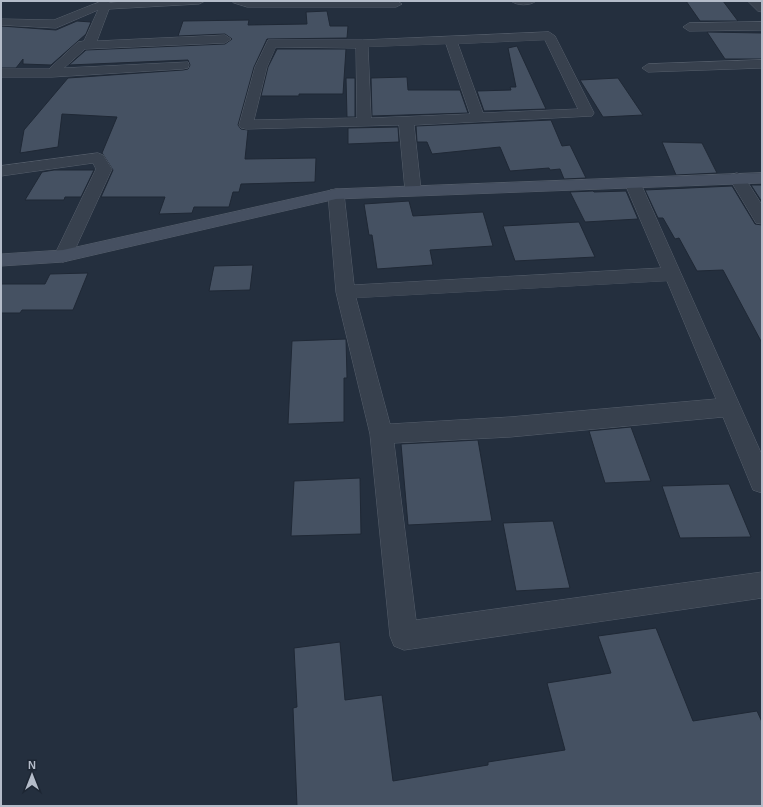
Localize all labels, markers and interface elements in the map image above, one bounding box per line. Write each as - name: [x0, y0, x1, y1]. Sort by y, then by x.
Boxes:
- north arrow: [12, 755, 52, 795]
- text: N: [28, 759, 36, 771]

